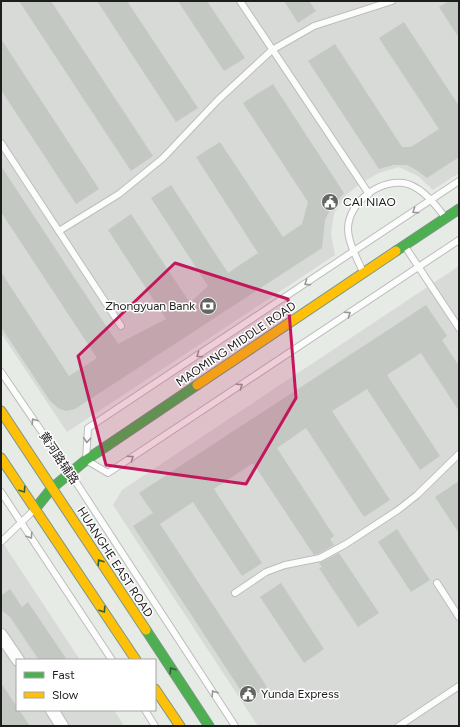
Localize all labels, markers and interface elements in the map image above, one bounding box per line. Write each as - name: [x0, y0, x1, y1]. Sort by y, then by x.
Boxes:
- public building icon: CAI NIAO: [320, 192, 340, 212]
- place label: CAI NIAO: [343, 195, 396, 209]
- one-way arrow: [412, 206, 419, 213]
- one-way arrow: [304, 278, 311, 285]
- bank icon: Zhongyuan Bank: [198, 296, 218, 316]
- place label: Zhongyuan Bank: [105, 299, 195, 313]
- street label: MAOMING MIDDLE ROAD: [173, 299, 299, 389]
- one-way arrow: [344, 311, 351, 319]
- one-way arrow: [196, 350, 203, 357]
- one-way arrow: [235, 384, 242, 391]
- one-way arrow: [32, 418, 39, 425]
- street label: 黄河路辅路: [36, 429, 82, 487]
- one-way arrow: [83, 437, 92, 443]
- one-way arrow: [127, 455, 134, 463]
- one-way arrow: [18, 486, 26, 493]
- street label: HUANGHE EAST ROAD: [74, 504, 156, 620]
- one-way arrow: [25, 532, 33, 539]
- one-way arrow: [98, 559, 105, 566]
- one-way arrow: [98, 606, 105, 613]
- legend: [16, 659, 156, 711]
- one-way arrow: [169, 667, 177, 674]
- text: Fast: [52, 668, 75, 682]
- public building icon: Yunda Express: [238, 684, 258, 704]
- place label: Yunda Express: [261, 687, 340, 701]
- text: Slow: [52, 688, 79, 702]
- one-way arrow: [212, 691, 219, 698]

